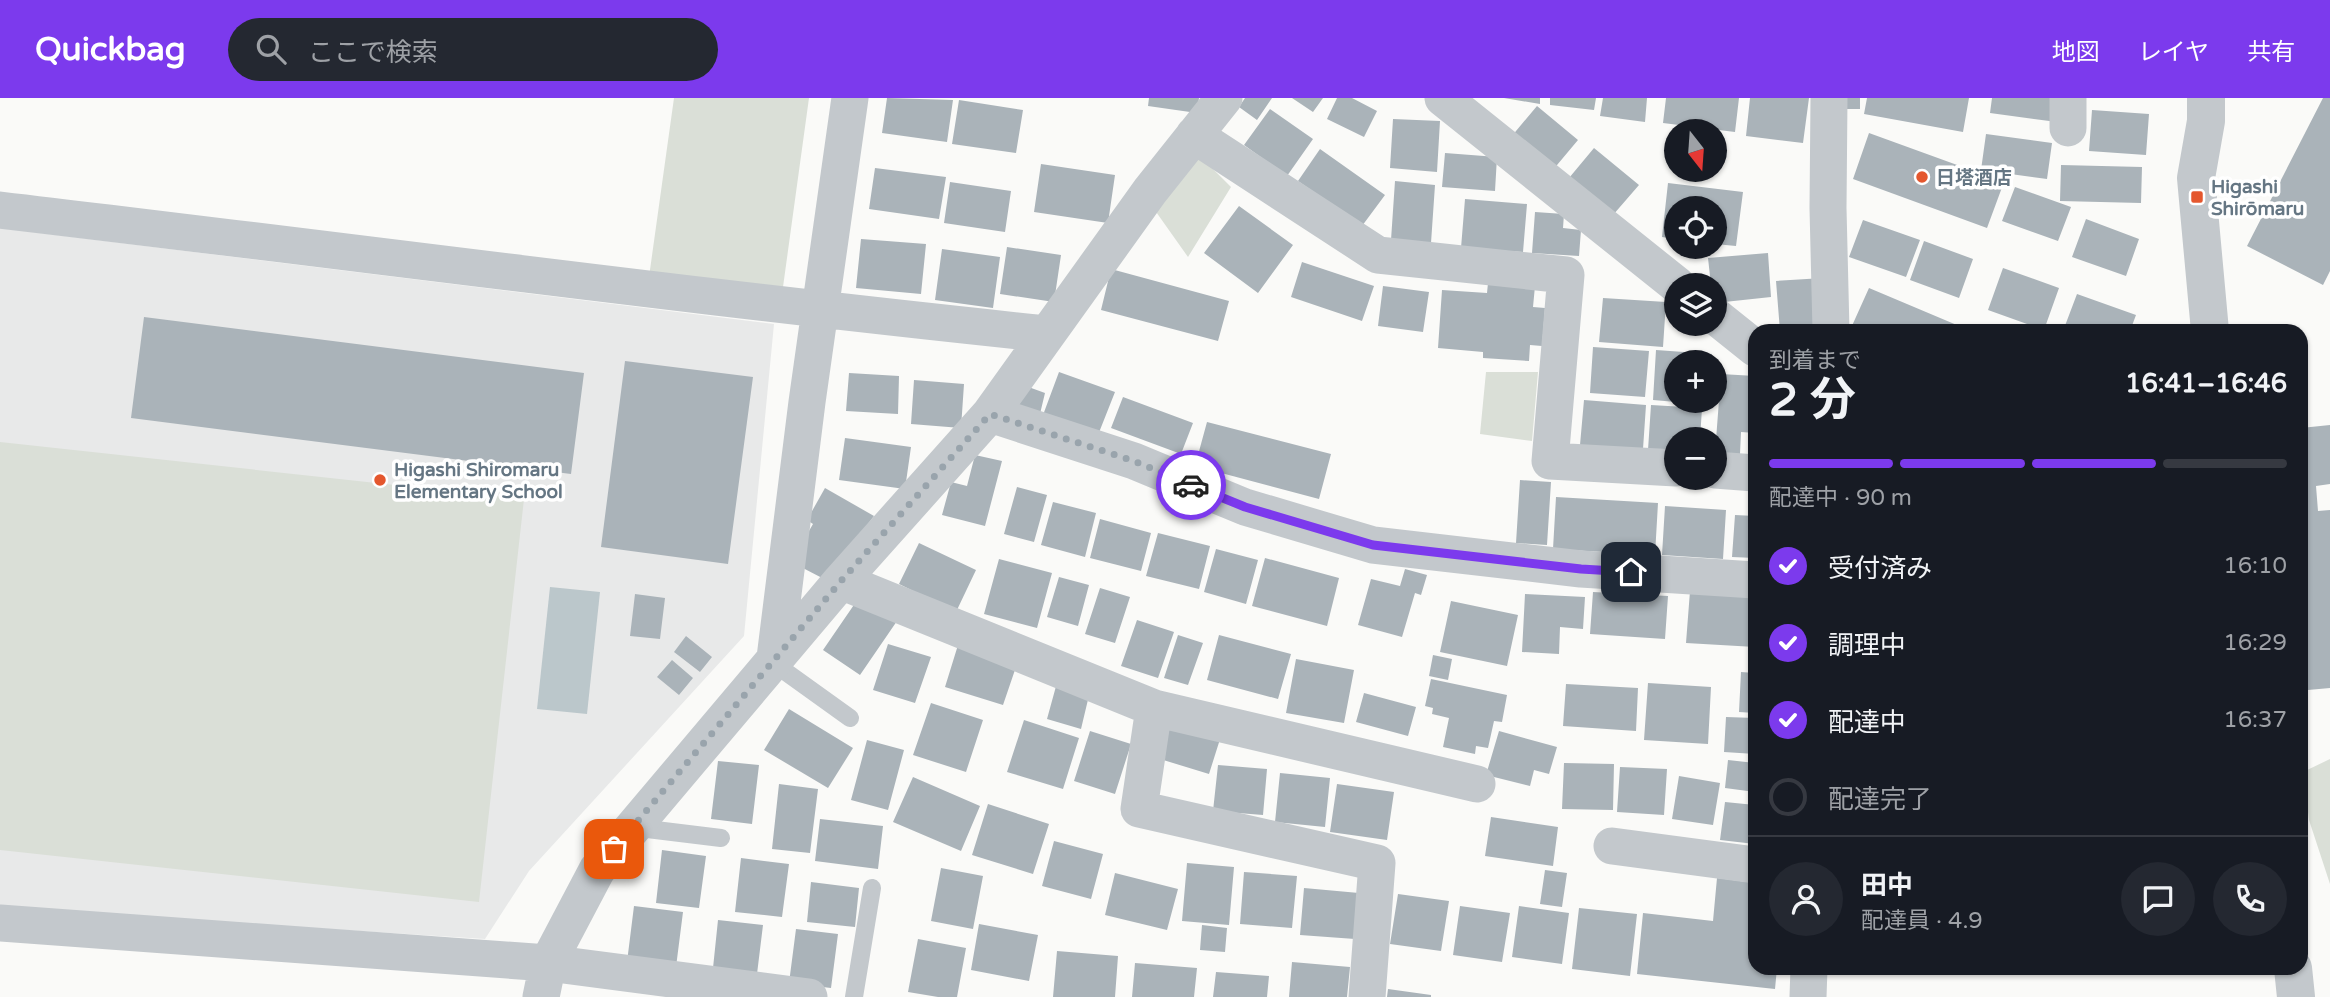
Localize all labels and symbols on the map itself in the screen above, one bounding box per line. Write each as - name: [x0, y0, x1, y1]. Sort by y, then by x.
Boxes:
- north arrow: [1664, 119, 1727, 182]
- place label: 日塔酒店: [1936, 167, 2012, 189]
- marker: 日塔酒店: [1914, 169, 1930, 185]
- place label: Higashi Shirōmaru: [2211, 176, 2304, 220]
- marker: Higashi Shirōmaru: [2189, 189, 2205, 205]
- courier: [1156, 450, 1226, 520]
- place label: Higashi Shiromaru Elementary School: [394, 459, 563, 504]
- marker: Higashi Shiromaru Elementary School: [372, 472, 388, 488]
- pin: [1601, 542, 1661, 602]
- pin: [584, 819, 644, 879]

